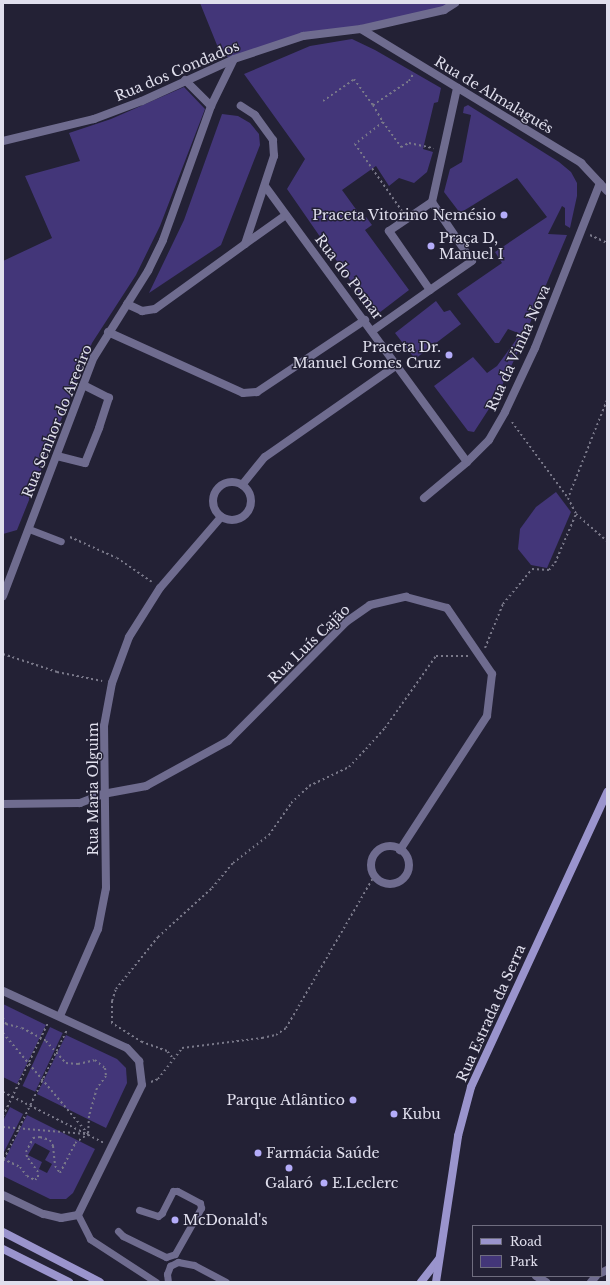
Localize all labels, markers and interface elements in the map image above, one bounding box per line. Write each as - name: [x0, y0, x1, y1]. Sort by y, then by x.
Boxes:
- street label: Rua dos Condados: [112, 37, 242, 105]
- street label: Rua de Almalaguês: [431, 53, 557, 137]
- place label: Praceta Vitorino Nemésio: [311, 207, 496, 223]
- marker: Praceta Vitorino Nemésio: [499, 210, 509, 220]
- place label: Praça D, Manuel I: [439, 230, 503, 262]
- street label: Rua do Pomar: [311, 231, 387, 323]
- marker: Praça D, Manuel I: [426, 241, 436, 251]
- street label: Rua da Vinha Nova: [482, 282, 554, 414]
- place label: Praceta Dr. Manuel Gomes Cruz: [293, 339, 441, 372]
- street label: Rua Senhor do Areeiro: [18, 341, 96, 501]
- marker: Praceta Dr. Manuel Gomes Cruz: [444, 350, 454, 360]
- street label: Rua Luís Cajão: [265, 601, 353, 687]
- street label: Rua Maria Olguim: [85, 722, 101, 856]
- street label: Rua Estrada da Serra: [453, 942, 529, 1084]
- place label: Parque Atlântico: [226, 1092, 345, 1108]
- marker: Parque Atlântico: [348, 1095, 358, 1105]
- place label: Kubu: [402, 1106, 441, 1122]
- marker: Kubu: [389, 1109, 399, 1119]
- place label: Farmácia Saúde: [266, 1145, 380, 1161]
- marker: Farmácia Saúde: [253, 1148, 263, 1158]
- marker: Galaró: [284, 1163, 294, 1173]
- place label: Galaró: [265, 1175, 313, 1191]
- place label: E.Leclerc: [332, 1175, 398, 1191]
- marker: E.Leclerc: [319, 1178, 329, 1188]
- place label: McDonald's: [183, 1212, 268, 1228]
- marker: McDonald's: [170, 1215, 180, 1225]
- legend: [472, 1225, 602, 1277]
- text: Road: [510, 1234, 542, 1249]
- text: Park: [510, 1254, 538, 1269]

